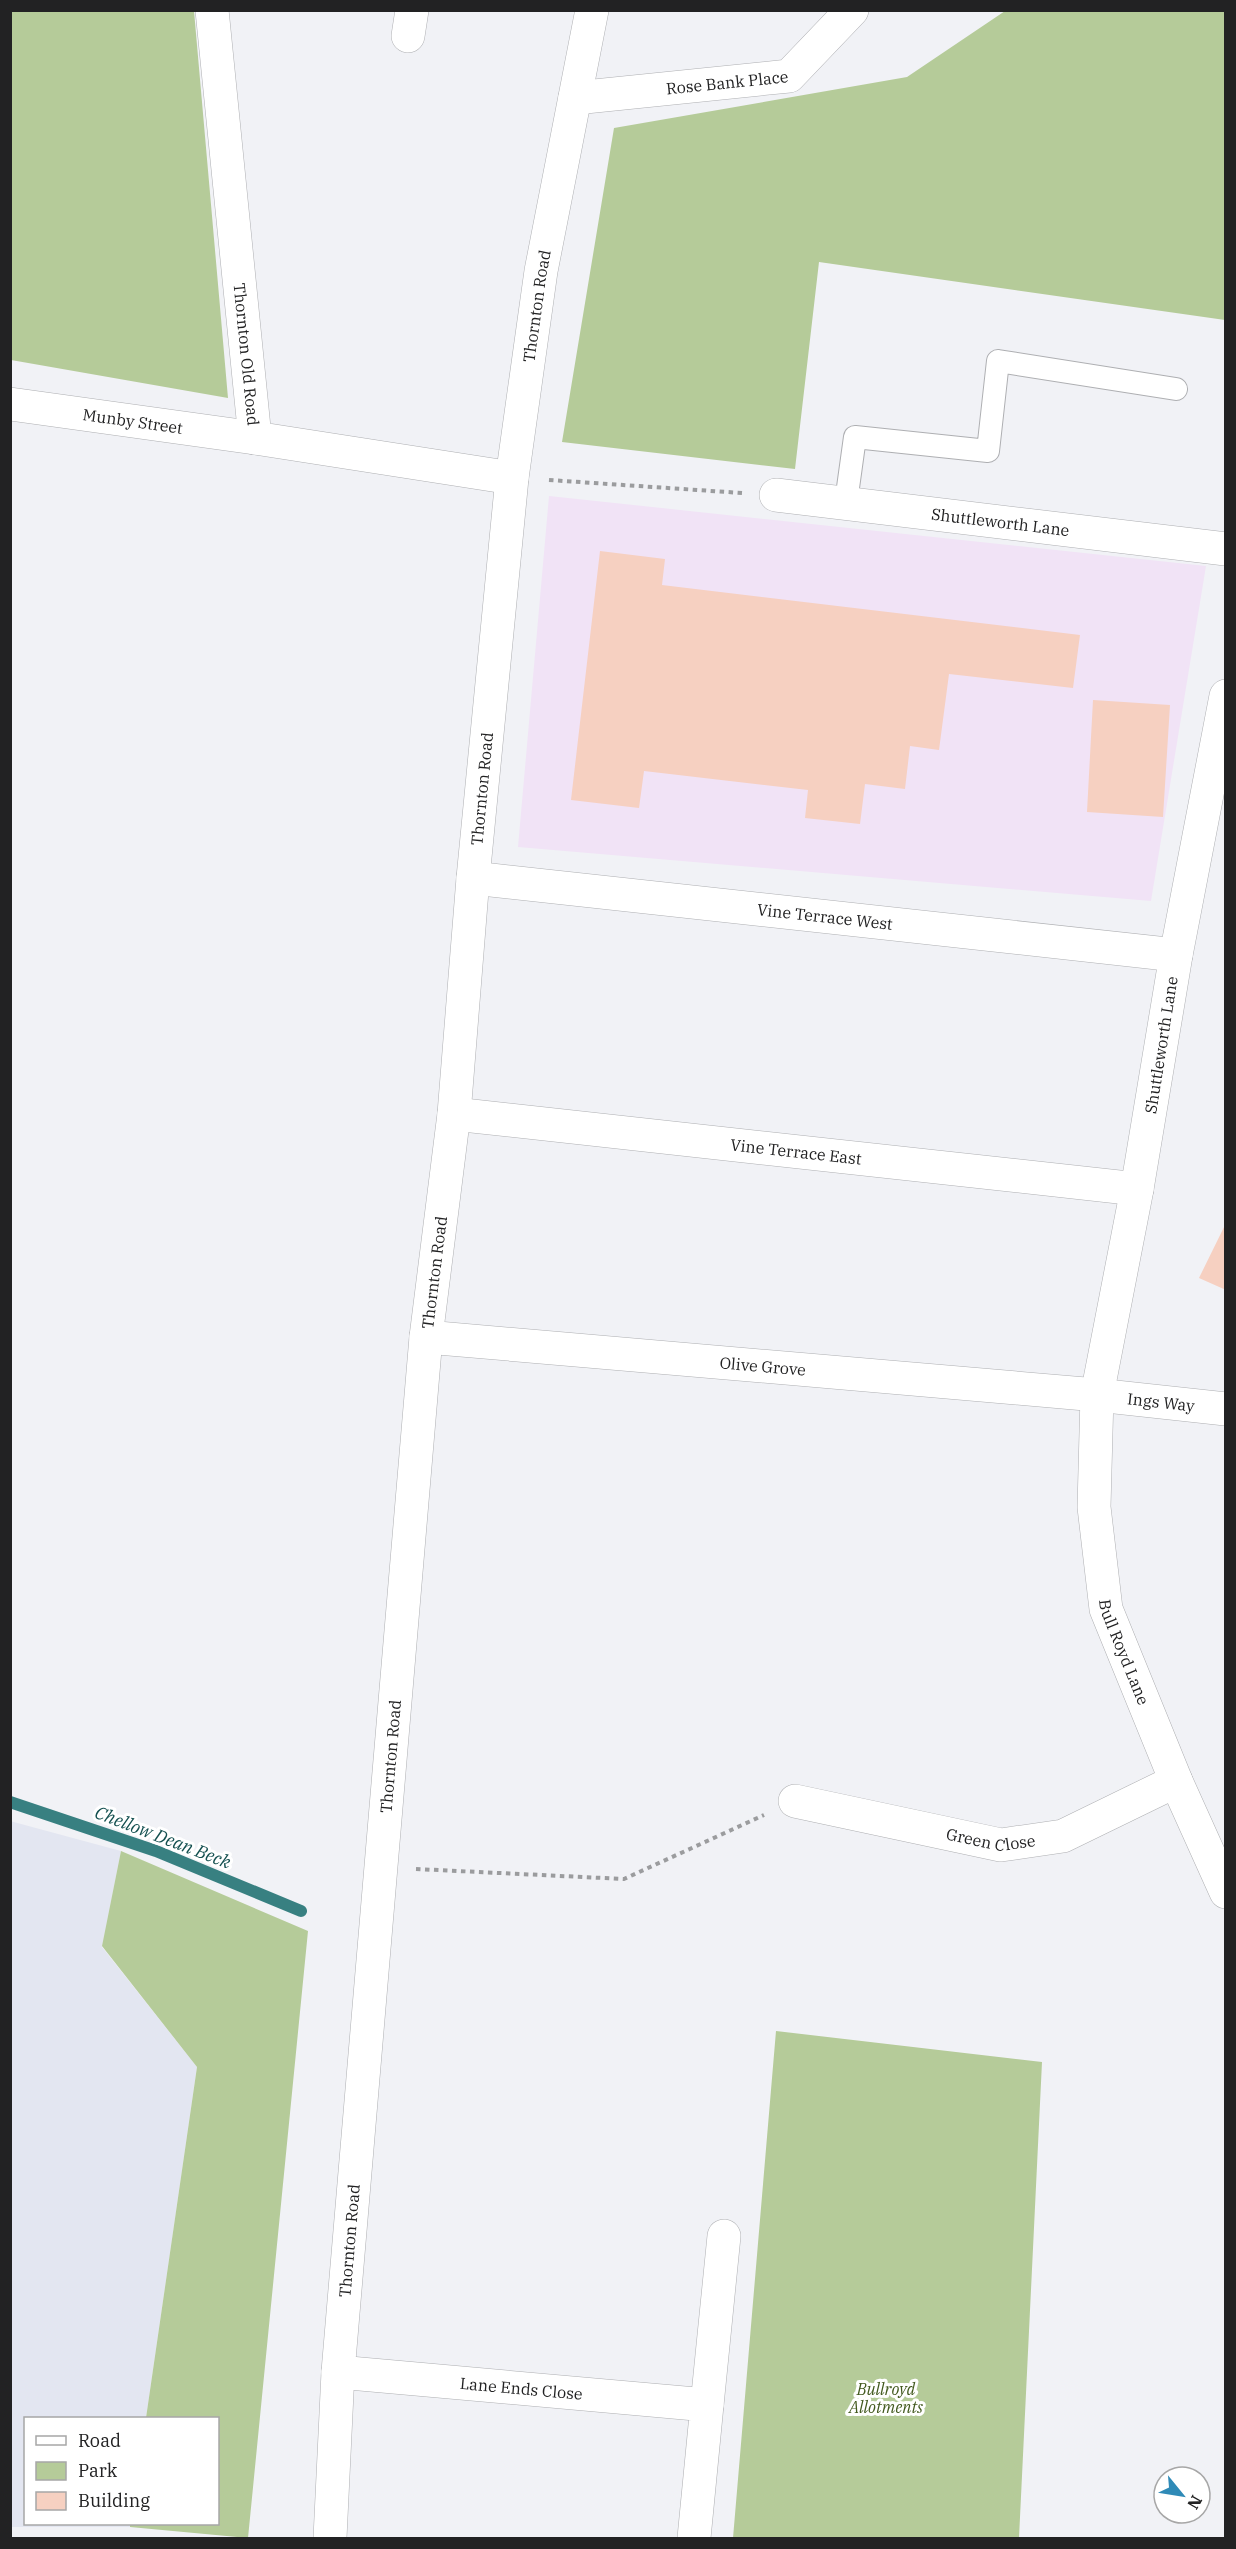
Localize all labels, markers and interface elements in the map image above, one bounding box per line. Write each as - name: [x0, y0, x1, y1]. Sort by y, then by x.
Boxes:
- street label: Rose Bank Place: [665, 66, 789, 99]
- street label: Thornton Road: [518, 248, 555, 364]
- street label: Thornton Old Road: [229, 282, 264, 427]
- street label: Munby Street: [81, 404, 184, 438]
- street label: Shuttleworth Lane: [930, 504, 1071, 540]
- street label: Thornton Road: [466, 731, 497, 846]
- street label: Vine Terrace West: [756, 899, 894, 934]
- street label: Shuttleworth Lane: [1140, 975, 1182, 1115]
- street label: Vine Terrace East: [729, 1134, 863, 1169]
- street label: Thornton Road: [417, 1215, 451, 1330]
- street label: Olive Grove: [719, 1352, 807, 1380]
- street label: Ings Way: [1126, 1388, 1196, 1416]
- street label: Bull Royd Lane: [1095, 1598, 1154, 1708]
- street label: Thornton Road: [376, 1699, 405, 1814]
- water label: Chellow Dean Beck: [92, 1800, 235, 1874]
- street label: Green Close: [944, 1824, 1037, 1856]
- street label: Thornton Road: [334, 2183, 364, 2298]
- street label: Lane Ends Close: [459, 2373, 584, 2404]
- park label: Bullroyd Allotments: [848, 2379, 923, 2417]
- legend: [24, 2417, 219, 2525]
- text: Road: [78, 2429, 121, 2452]
- text: Park: [78, 2459, 118, 2482]
- north arrow: [1152, 2465, 1212, 2525]
- text: Building: [78, 2489, 150, 2512]
- text: N: [1183, 2492, 1207, 2513]

